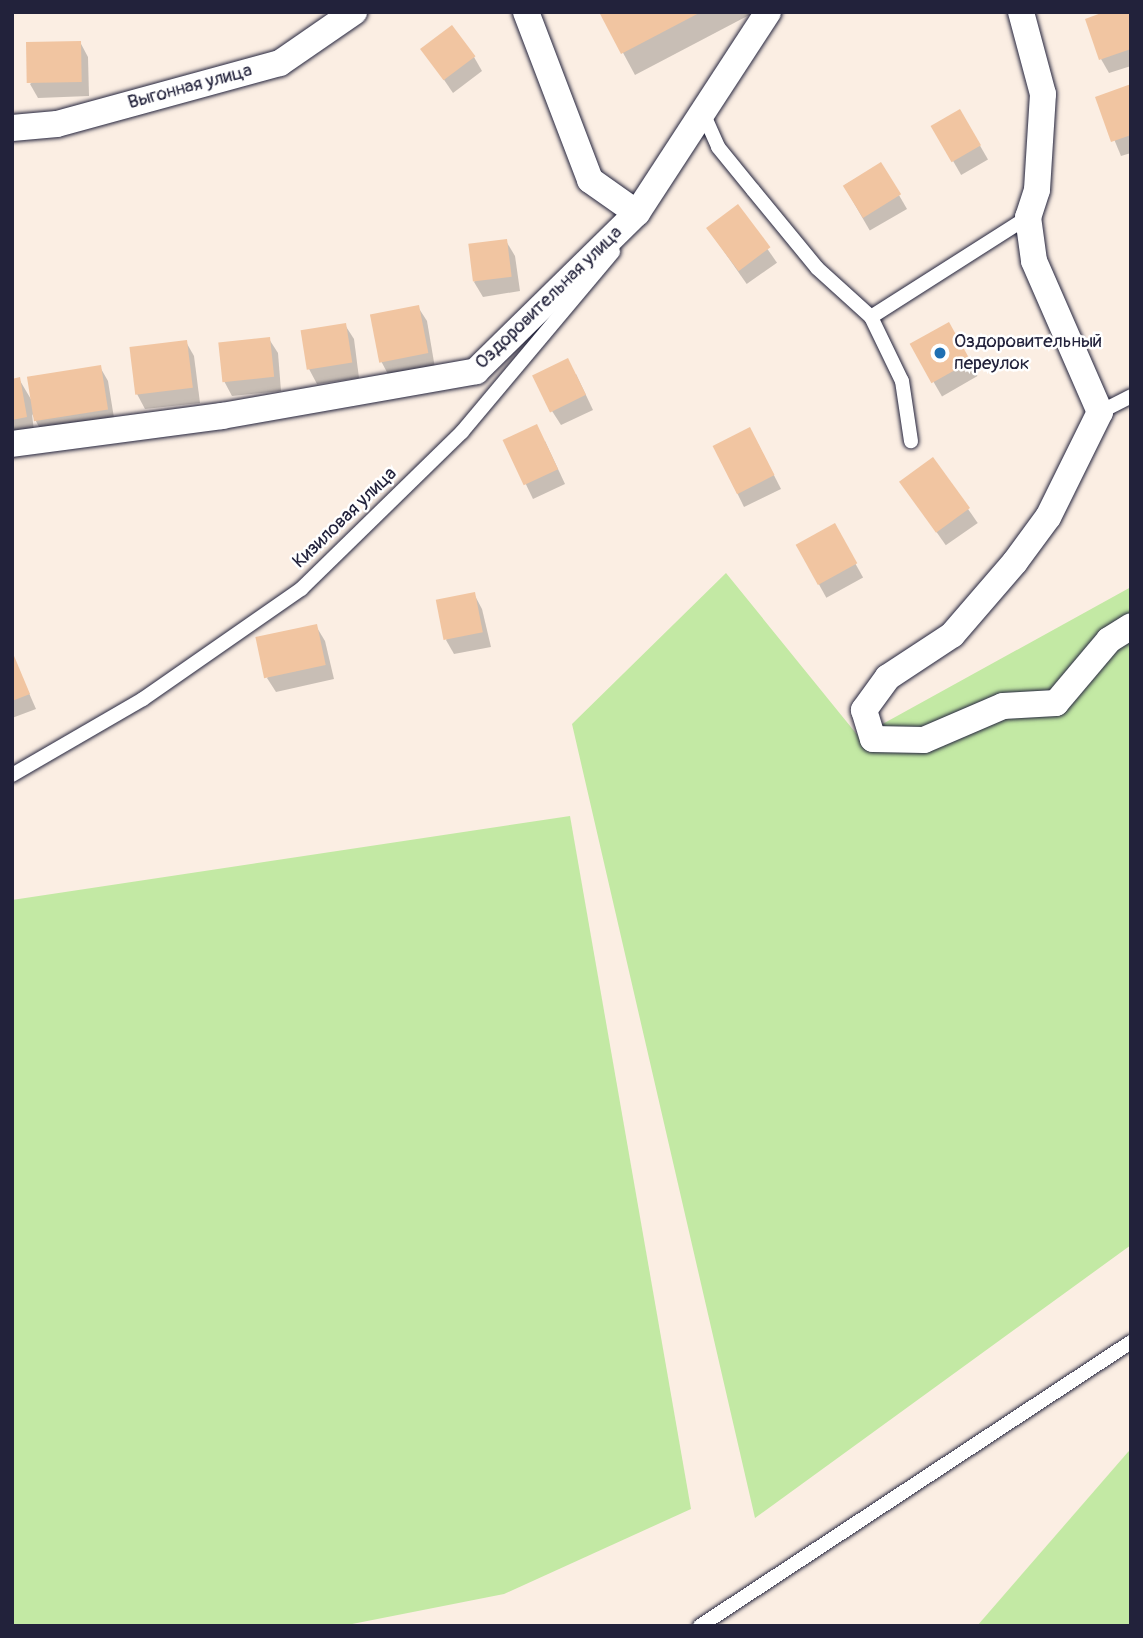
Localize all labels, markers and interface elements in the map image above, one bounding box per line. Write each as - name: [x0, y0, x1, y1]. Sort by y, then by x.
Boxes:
- street label: Выгонная улица: [125, 59, 255, 115]
- street label: Оздоровительная улица: [471, 222, 627, 374]
- place label: Оздоровительный переулок: [954, 331, 1102, 375]
- marker: Оздоровительный переулок: [932, 345, 948, 361]
- street label: Кизиловая улица: [288, 463, 402, 573]

